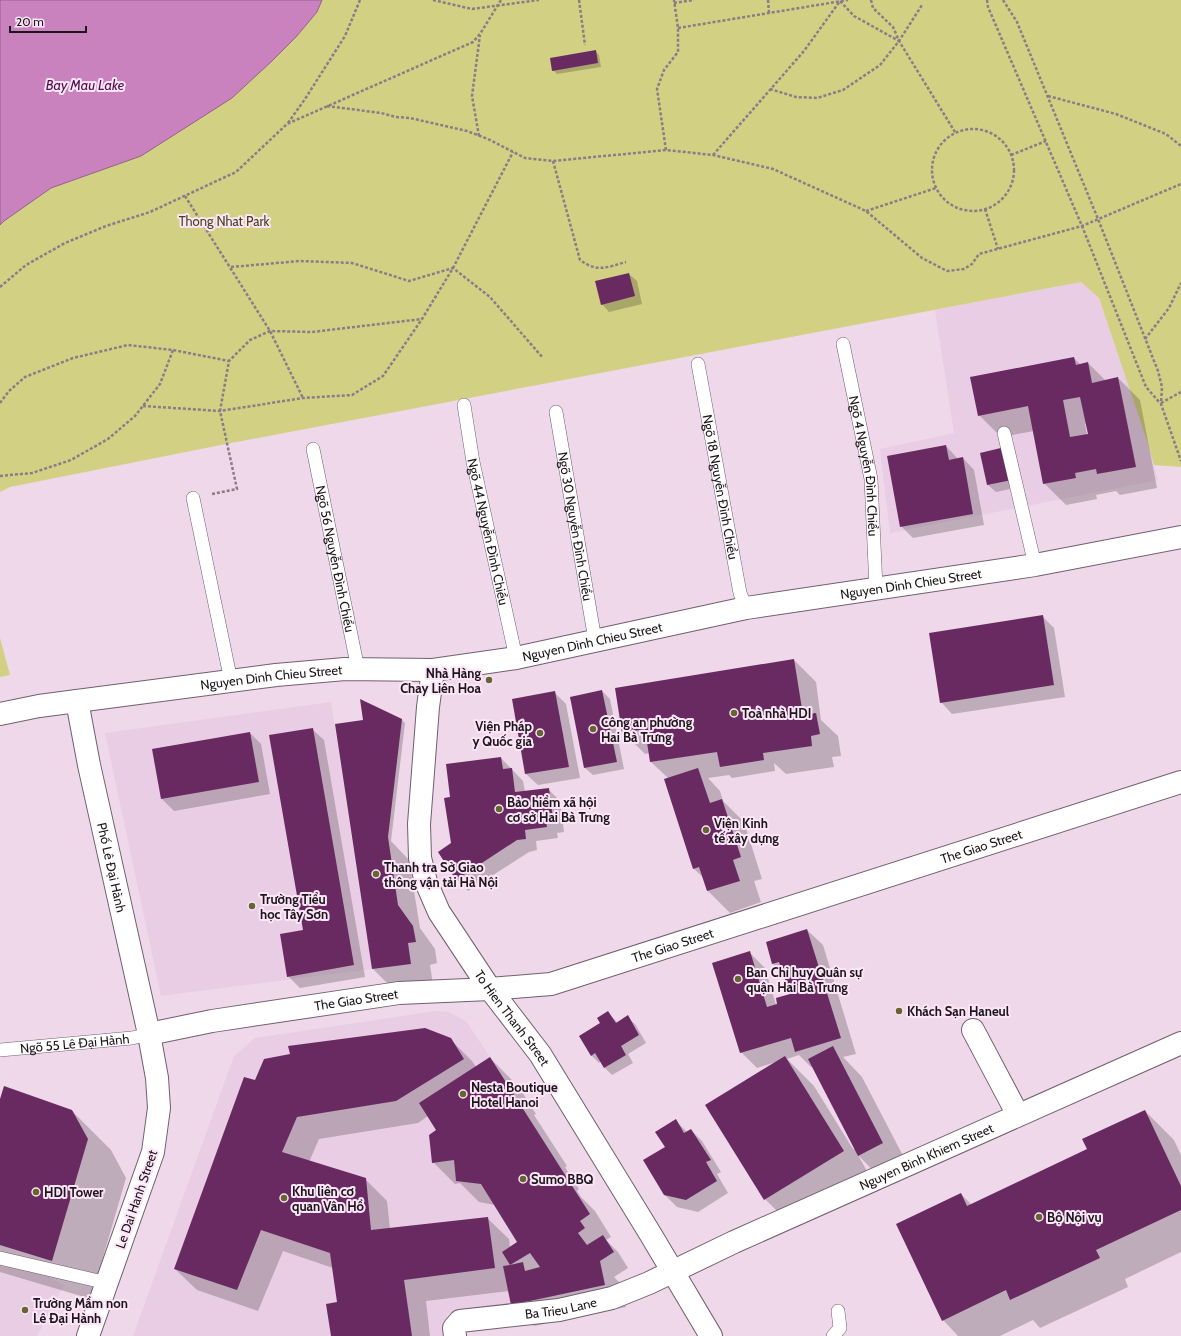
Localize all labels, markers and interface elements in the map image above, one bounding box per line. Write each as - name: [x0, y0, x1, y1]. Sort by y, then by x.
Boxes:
- scale bar: [10, 8, 86, 34]
- text: 20 m: [16, 14, 44, 29]
- water label: Bay Mau Lake: [46, 76, 125, 94]
- park label: Thong Nhat Park: [179, 213, 269, 229]
- street label: Ngõ 4 Nguyễn Đình Chiểu: [846, 394, 882, 537]
- street label: Ngõ 18 Nguyễn Đình Chiểu: [699, 413, 742, 561]
- street label: Ngõ 30 Nguyễn Đình Chiểu: [555, 451, 596, 602]
- street label: Ngõ 44 Nguyễn Đình Chiểu: [464, 457, 512, 607]
- street label: Ngõ 56 Nguyễn Đình Chiểu: [313, 484, 358, 634]
- street label: Nguyen Dinh Chieu Street: [839, 565, 983, 602]
- street label: Nguyen Dinh Chieu Street: [521, 618, 664, 664]
- street label: Nguyen Dinh Chieu Street: [199, 661, 344, 693]
- place label: Nhà Hàng Chay Liên Hoa: [400, 665, 482, 696]
- marker: Nhà Hàng Chay Liên Hoa: [484, 675, 494, 685]
- place label: Toà nhà HDI: [742, 705, 811, 721]
- marker: Toà nhà HDI: [729, 708, 739, 718]
- place label: Công an phường Hai Bà Trưng: [601, 714, 693, 745]
- place label: Viện Pháp y Quốc gia: [472, 718, 533, 749]
- marker: Công an phường Hai Bà Trưng: [588, 724, 598, 734]
- marker: Viện Pháp y Quốc gia: [535, 728, 545, 738]
- place label: Bảo hiểm xã hội cơ sở Hai Bà Trưng: [507, 794, 610, 825]
- marker: Bảo hiểm xã hội cơ sở Hai Bà Trưng: [494, 804, 504, 814]
- place label: Viện Kinh tế xây dựng: [714, 815, 779, 846]
- street label: Phố Lê Đại Hành: [94, 821, 130, 914]
- marker: Viện Kinh tế xây dựng: [701, 825, 711, 835]
- street label: The Giao Street: [938, 825, 1025, 867]
- place label: Thanh tra Sở Giao thông vận tải Hà Nội: [384, 859, 498, 890]
- marker: Thanh tra Sở Giao thông vận tải Hà Nội: [371, 869, 381, 879]
- place label: Trường Tiểu học Tây Sơn: [260, 891, 328, 922]
- marker: Trường Tiểu học Tây Sơn: [247, 901, 257, 911]
- street label: The Giao Street: [630, 924, 716, 966]
- place label: Ban Chỉ huy Quân sự quận Hai Bà Trưng: [746, 964, 863, 995]
- street label: To Hien Thanh Street: [472, 967, 554, 1069]
- marker: Ban Chỉ huy Quân sự quận Hai Bà Trưng: [733, 974, 743, 984]
- street label: The Giao Street: [313, 985, 400, 1014]
- place label: Khách Sạn Haneul: [907, 1003, 1010, 1019]
- marker: Khách Sạn Haneul: [894, 1006, 904, 1016]
- street label: Ngõ 55 Lê Đại Hành: [19, 1030, 130, 1056]
- place label: Nesta Boutique Hotel Hanoi: [471, 1079, 558, 1110]
- marker: Nesta Boutique Hotel Hanoi: [458, 1089, 468, 1099]
- street label: Nguyen Binh Khiem Street: [857, 1119, 996, 1193]
- street label: Le Dai Hanh Street: [112, 1147, 161, 1250]
- place label: Sumo BBQ: [531, 1171, 594, 1187]
- marker: Sumo BBQ: [518, 1174, 528, 1184]
- place label: Khu liên cơ quan Vân Hồ: [292, 1183, 365, 1214]
- place label: HDI Tower: [44, 1184, 104, 1200]
- marker: HDI Tower: [31, 1187, 41, 1197]
- marker: Khu liên cơ quan Vân Hồ: [279, 1193, 289, 1203]
- place label: Bộ Nội vụ: [1047, 1209, 1102, 1225]
- marker: Bộ Nội vụ: [1034, 1212, 1044, 1222]
- street label: Ba Trieu Lane: [524, 1294, 599, 1322]
- place label: Trường Mầm non Lê Đại Hành: [33, 1295, 128, 1326]
- marker: Trường Mầm non Lê Đại Hành: [20, 1305, 30, 1315]

